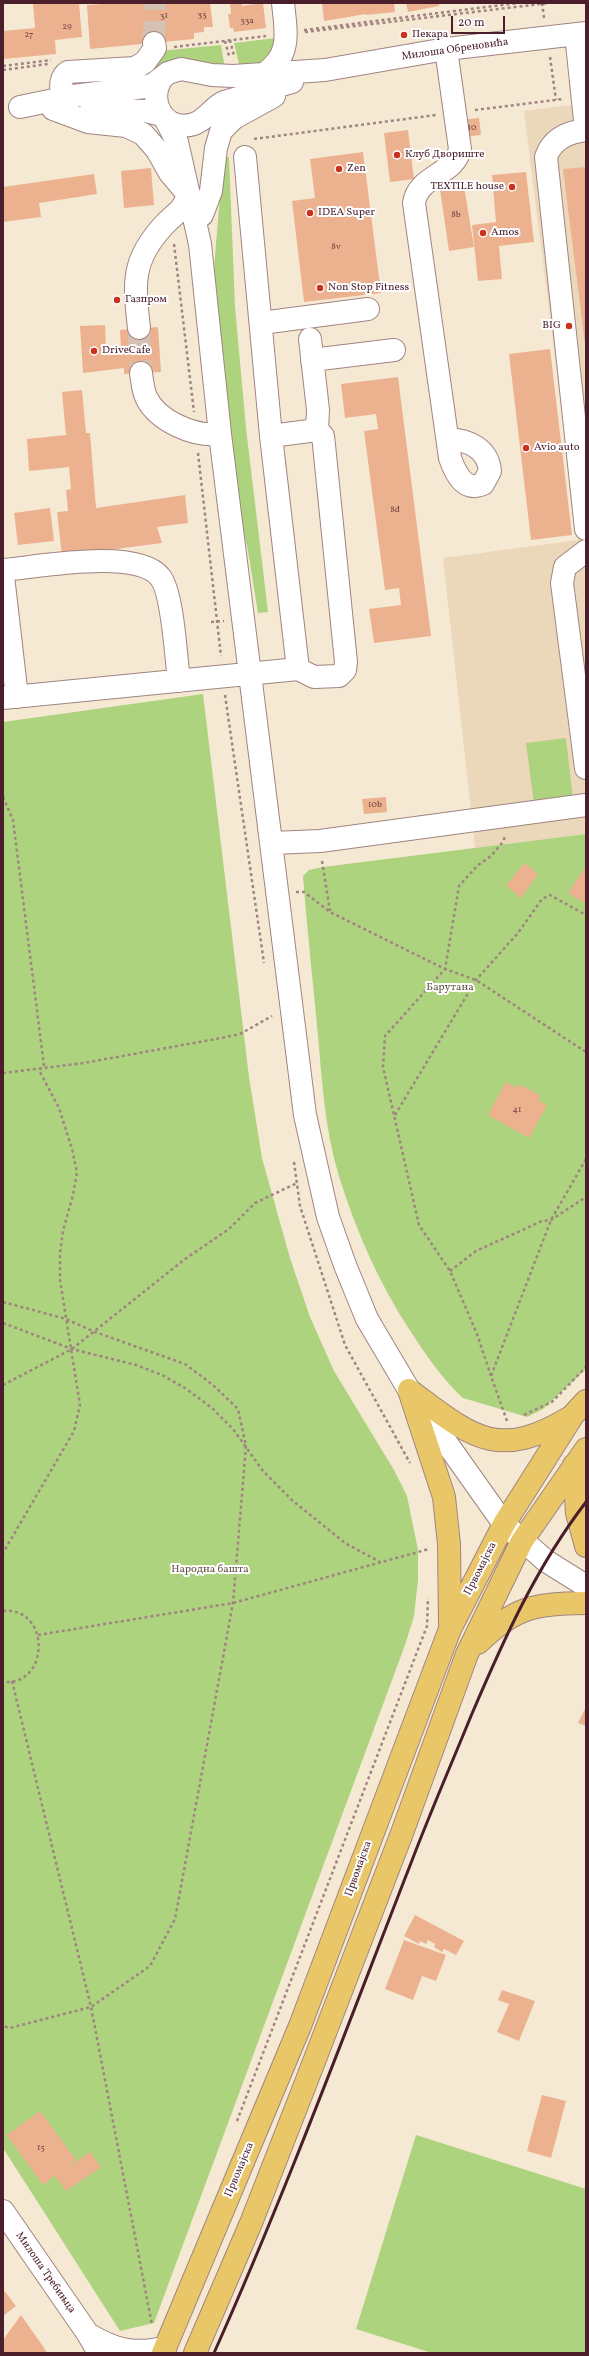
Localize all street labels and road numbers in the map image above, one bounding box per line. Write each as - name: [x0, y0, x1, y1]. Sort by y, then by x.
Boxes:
- street label: Милоша Обреновића: [401, 36, 509, 64]
- street label: Првомајска: [462, 1540, 500, 1598]
- street label: Првомајска: [343, 1839, 375, 1899]
- street label: Првомајска: [223, 2141, 257, 2199]
- street label: Милоша Требињца: [12, 2230, 78, 2316]

